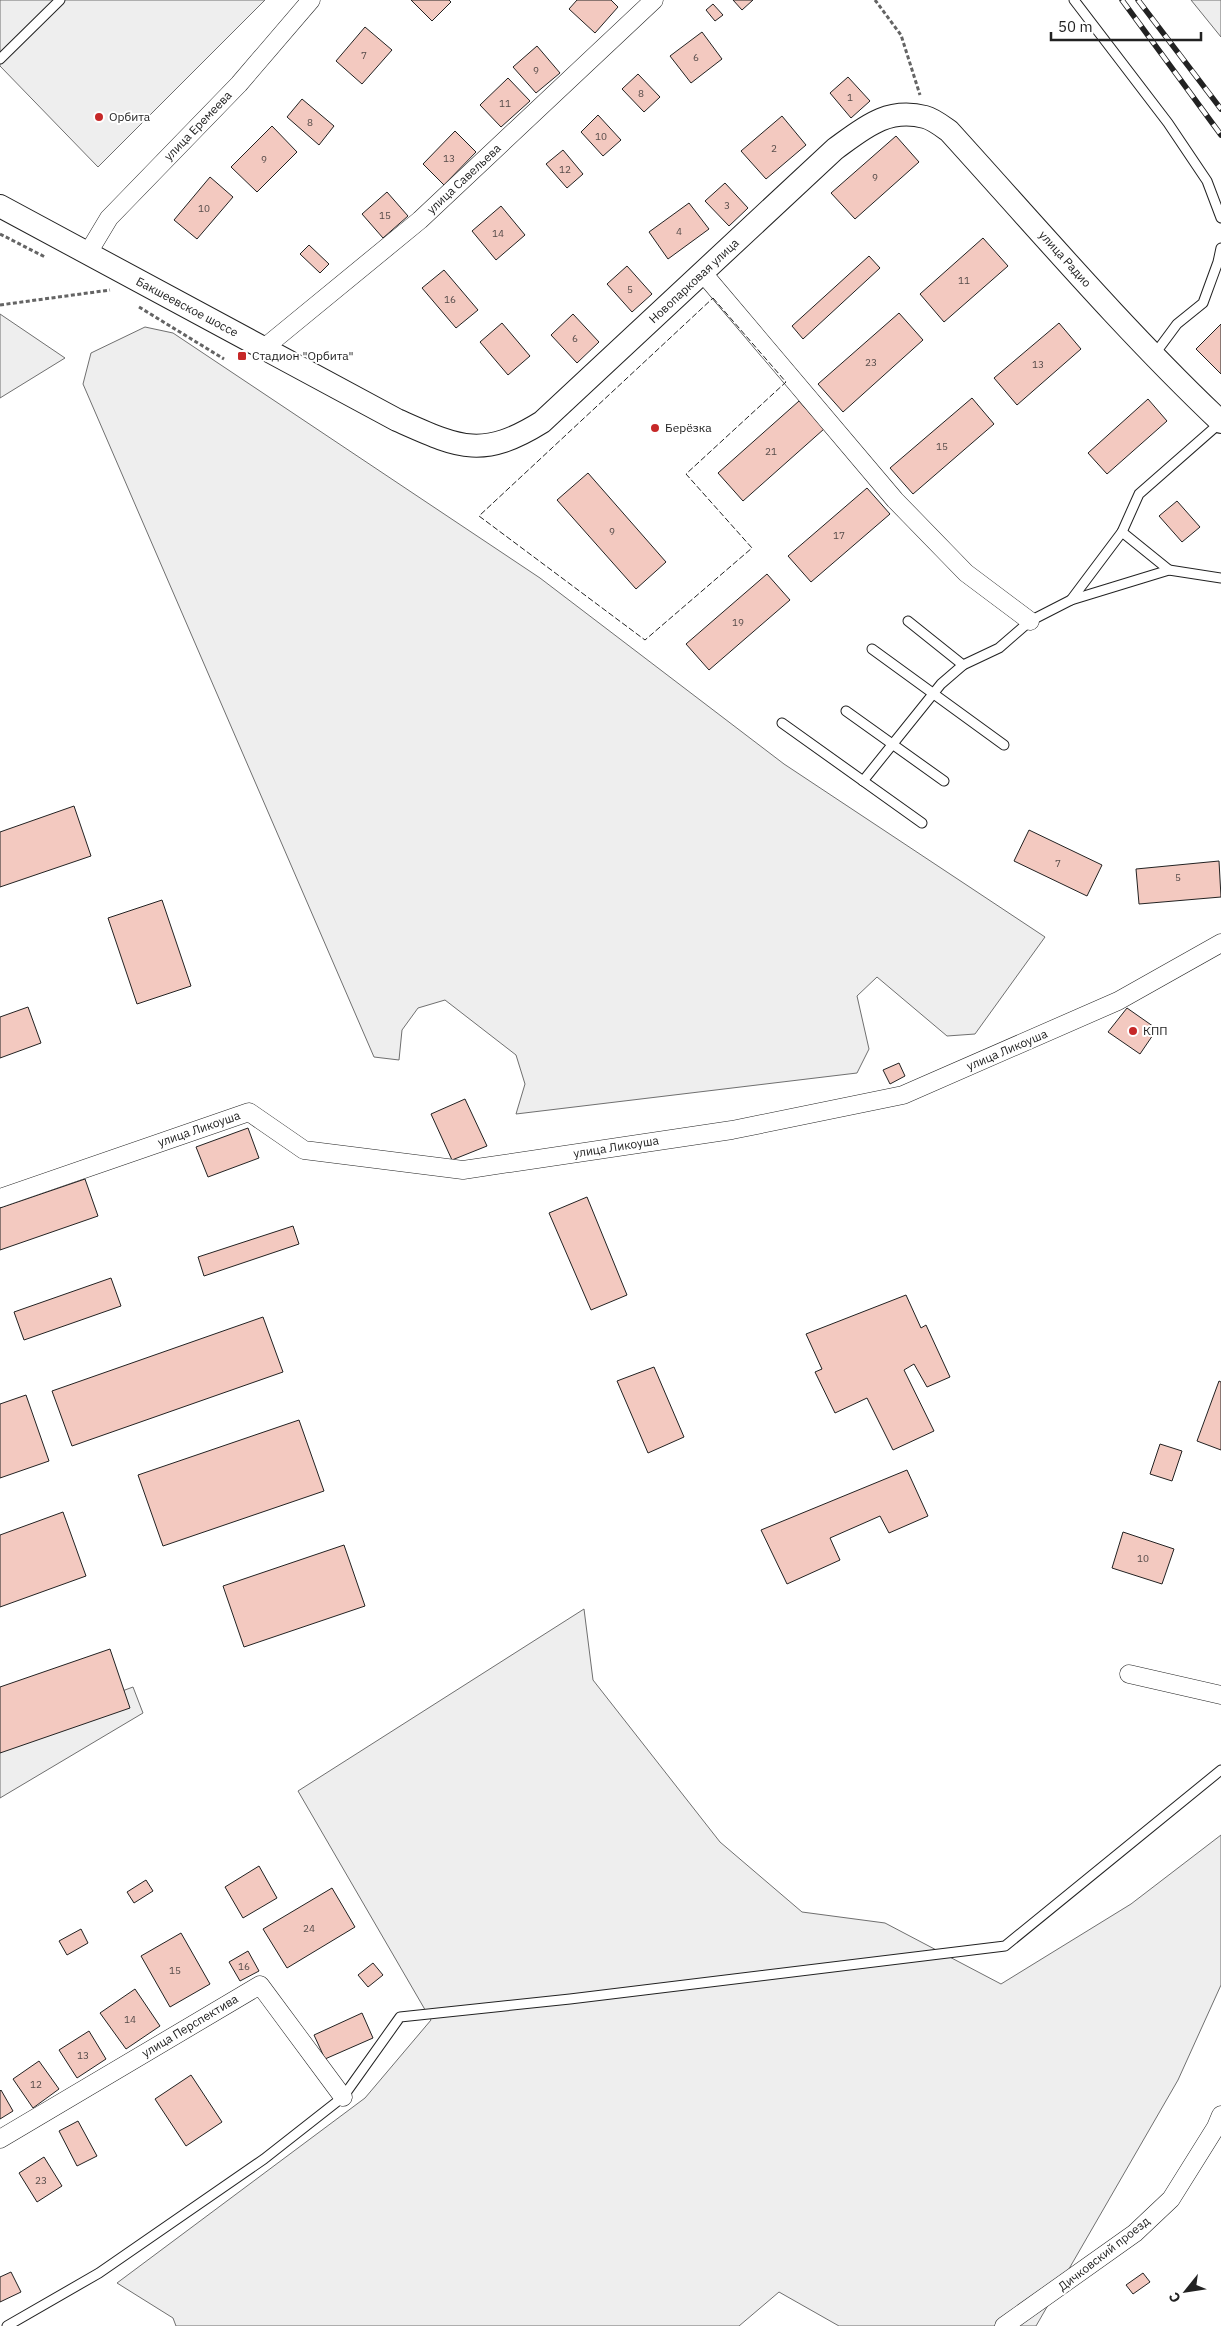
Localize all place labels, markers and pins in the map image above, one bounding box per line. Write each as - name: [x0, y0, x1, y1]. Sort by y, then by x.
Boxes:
- place label: Орбита: [109, 109, 151, 124]
- marker: Орбита: [93, 111, 105, 123]
- place label: Стадион "Орбита": [252, 348, 354, 363]
- marker: Стадион "Орбита": [236, 350, 248, 362]
- place label: Берёзка: [665, 420, 712, 435]
- marker: Берёзка: [649, 422, 661, 434]
- place label: КПП: [1143, 1023, 1168, 1038]
- marker: КПП: [1127, 1025, 1139, 1037]

